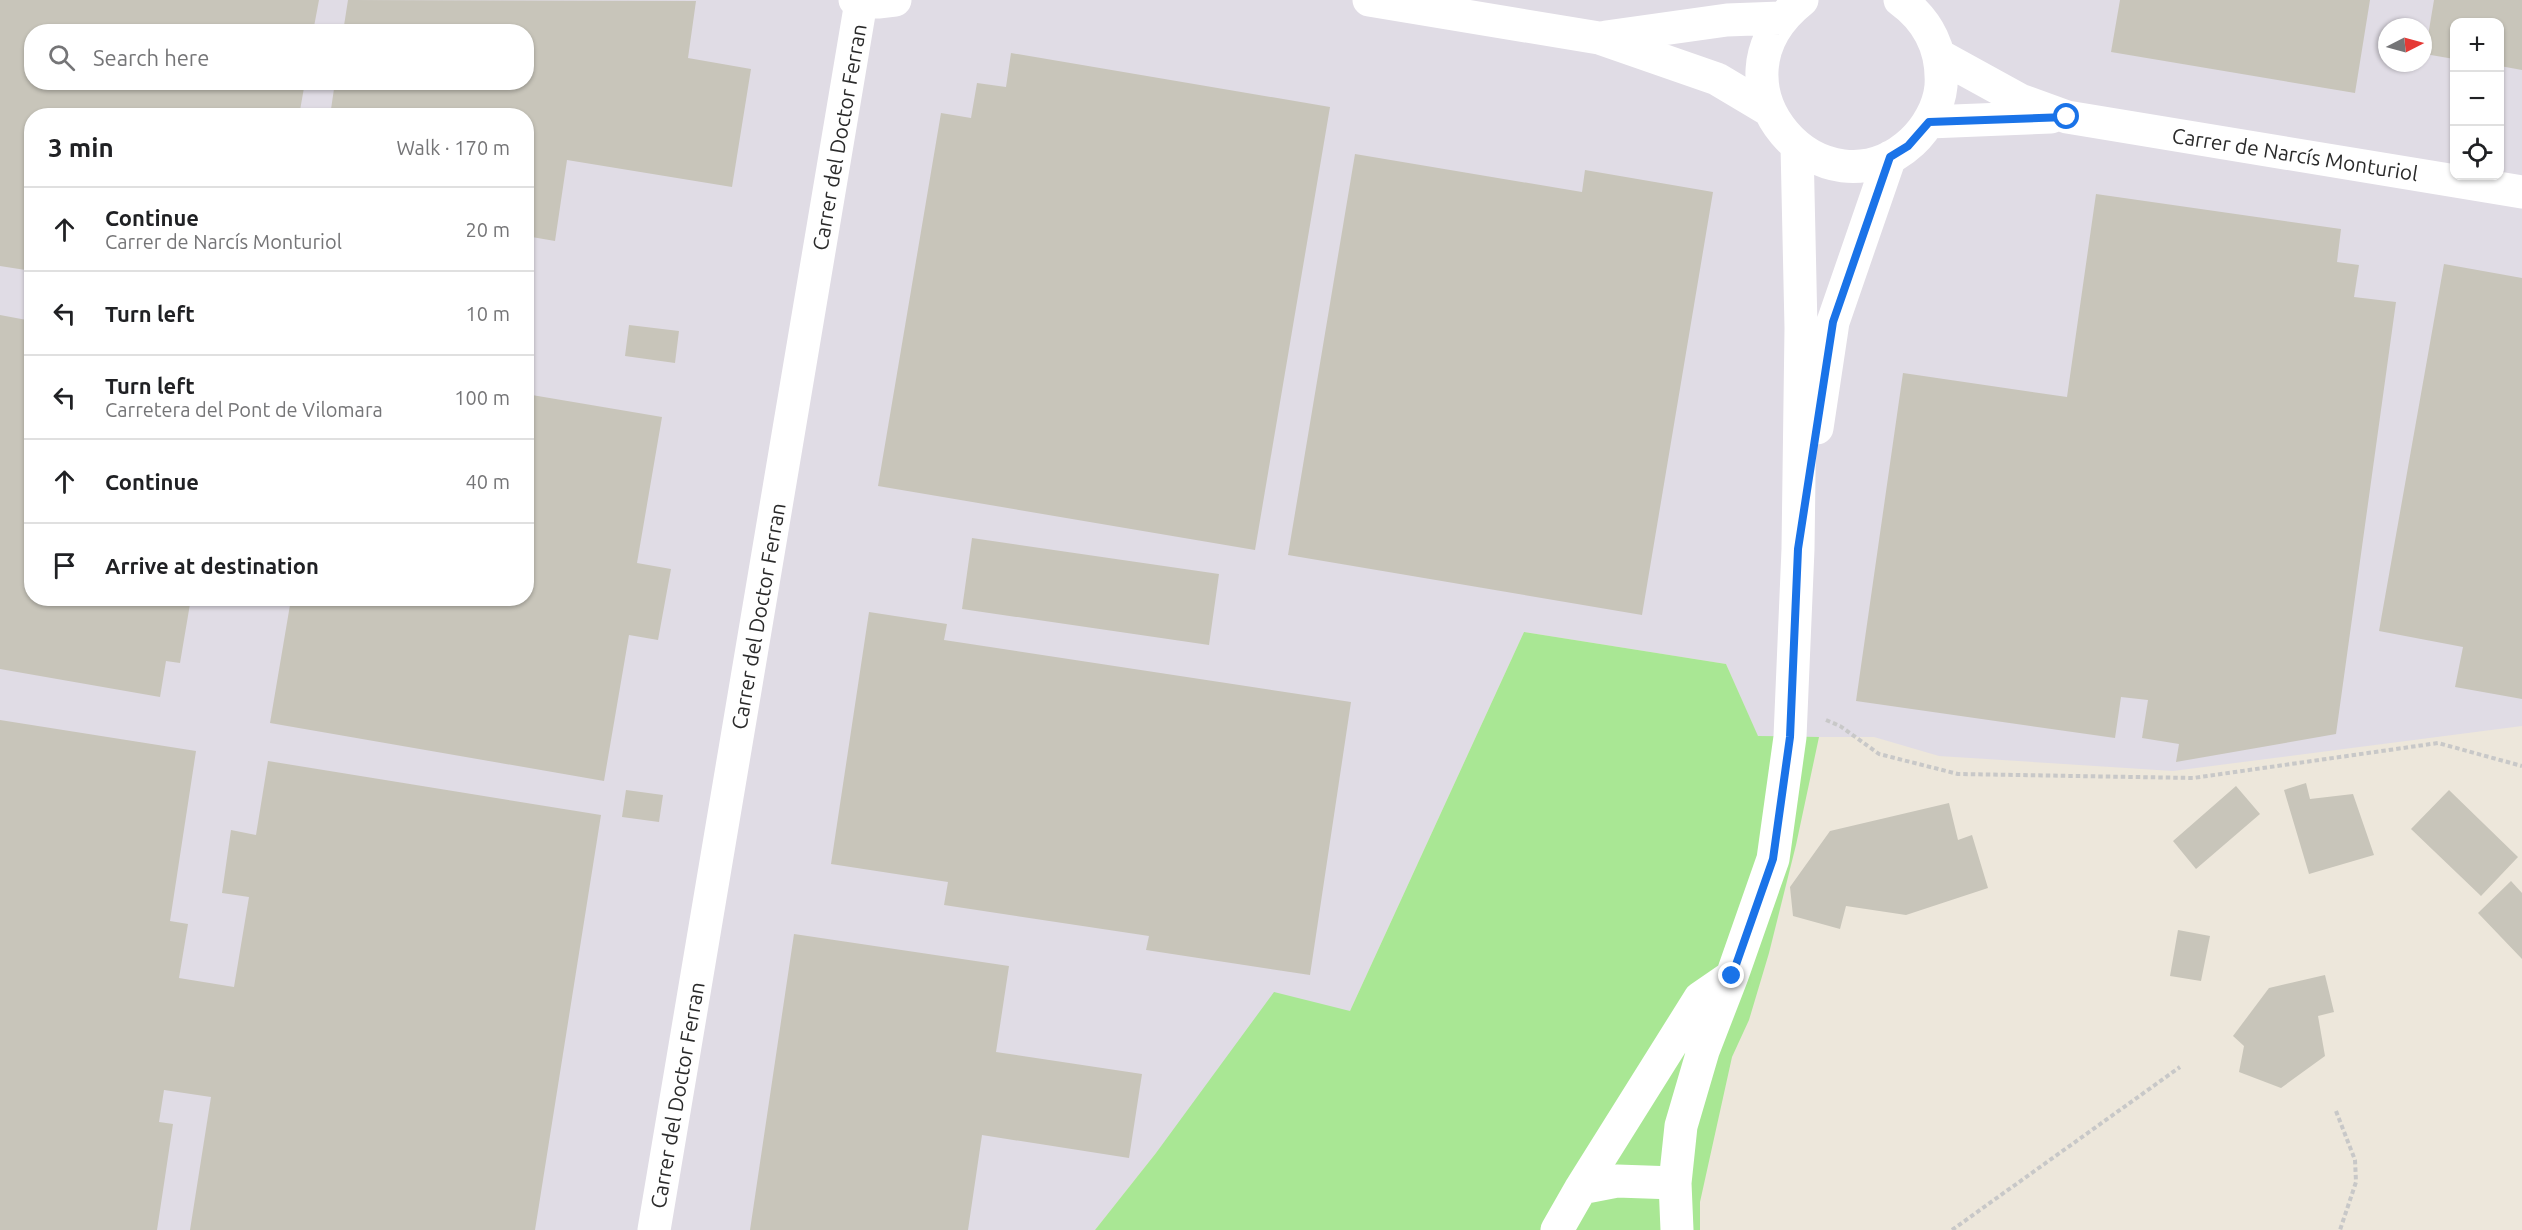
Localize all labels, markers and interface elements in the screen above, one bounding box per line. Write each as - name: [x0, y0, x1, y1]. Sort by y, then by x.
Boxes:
- north arrow: [2378, 18, 2432, 72]
- map controls: [2450, 18, 2504, 180]
- button: +: [2450, 18, 2504, 72]
- street label: Carrer del Doctor Ferran: [807, 22, 871, 252]
- search box: [24, 24, 534, 90]
- icon: search: [45, 41, 78, 74]
- text: Search here: [93, 45, 209, 70]
- button: −: [2450, 72, 2504, 126]
- route start: [2053, 103, 2079, 129]
- street label: Carrer de Narcís Monturiol: [2170, 123, 2420, 185]
- button: locate: [2450, 126, 2504, 180]
- text: 3 min: [48, 133, 114, 162]
- text: Walk · 170 m: [397, 136, 510, 159]
- text: Continue: [105, 205, 199, 230]
- icon: ahead: [48, 213, 81, 246]
- text: 20 m: [466, 218, 510, 241]
- text: Carrer de Narcís Monturiol: [105, 230, 342, 253]
- icon: left: [48, 297, 81, 330]
- text: Turn left: [105, 301, 195, 326]
- text: 10 m: [466, 302, 510, 325]
- text: Turn left: [105, 373, 195, 398]
- icon: left: [48, 381, 81, 414]
- text: 100 m: [454, 386, 510, 409]
- text: Carretera del Pont de Vilomara: [105, 398, 383, 421]
- icon: ahead: [48, 465, 81, 498]
- text: Continue: [105, 469, 199, 494]
- text: 40 m: [466, 470, 510, 493]
- street label: Carrer del Doctor Ferran: [726, 501, 790, 731]
- icon: arrive: [48, 549, 81, 582]
- text: Arrive at destination: [105, 553, 319, 578]
- route end: [1718, 962, 1744, 988]
- street label: Carrer del Doctor Ferran: [645, 980, 709, 1210]

